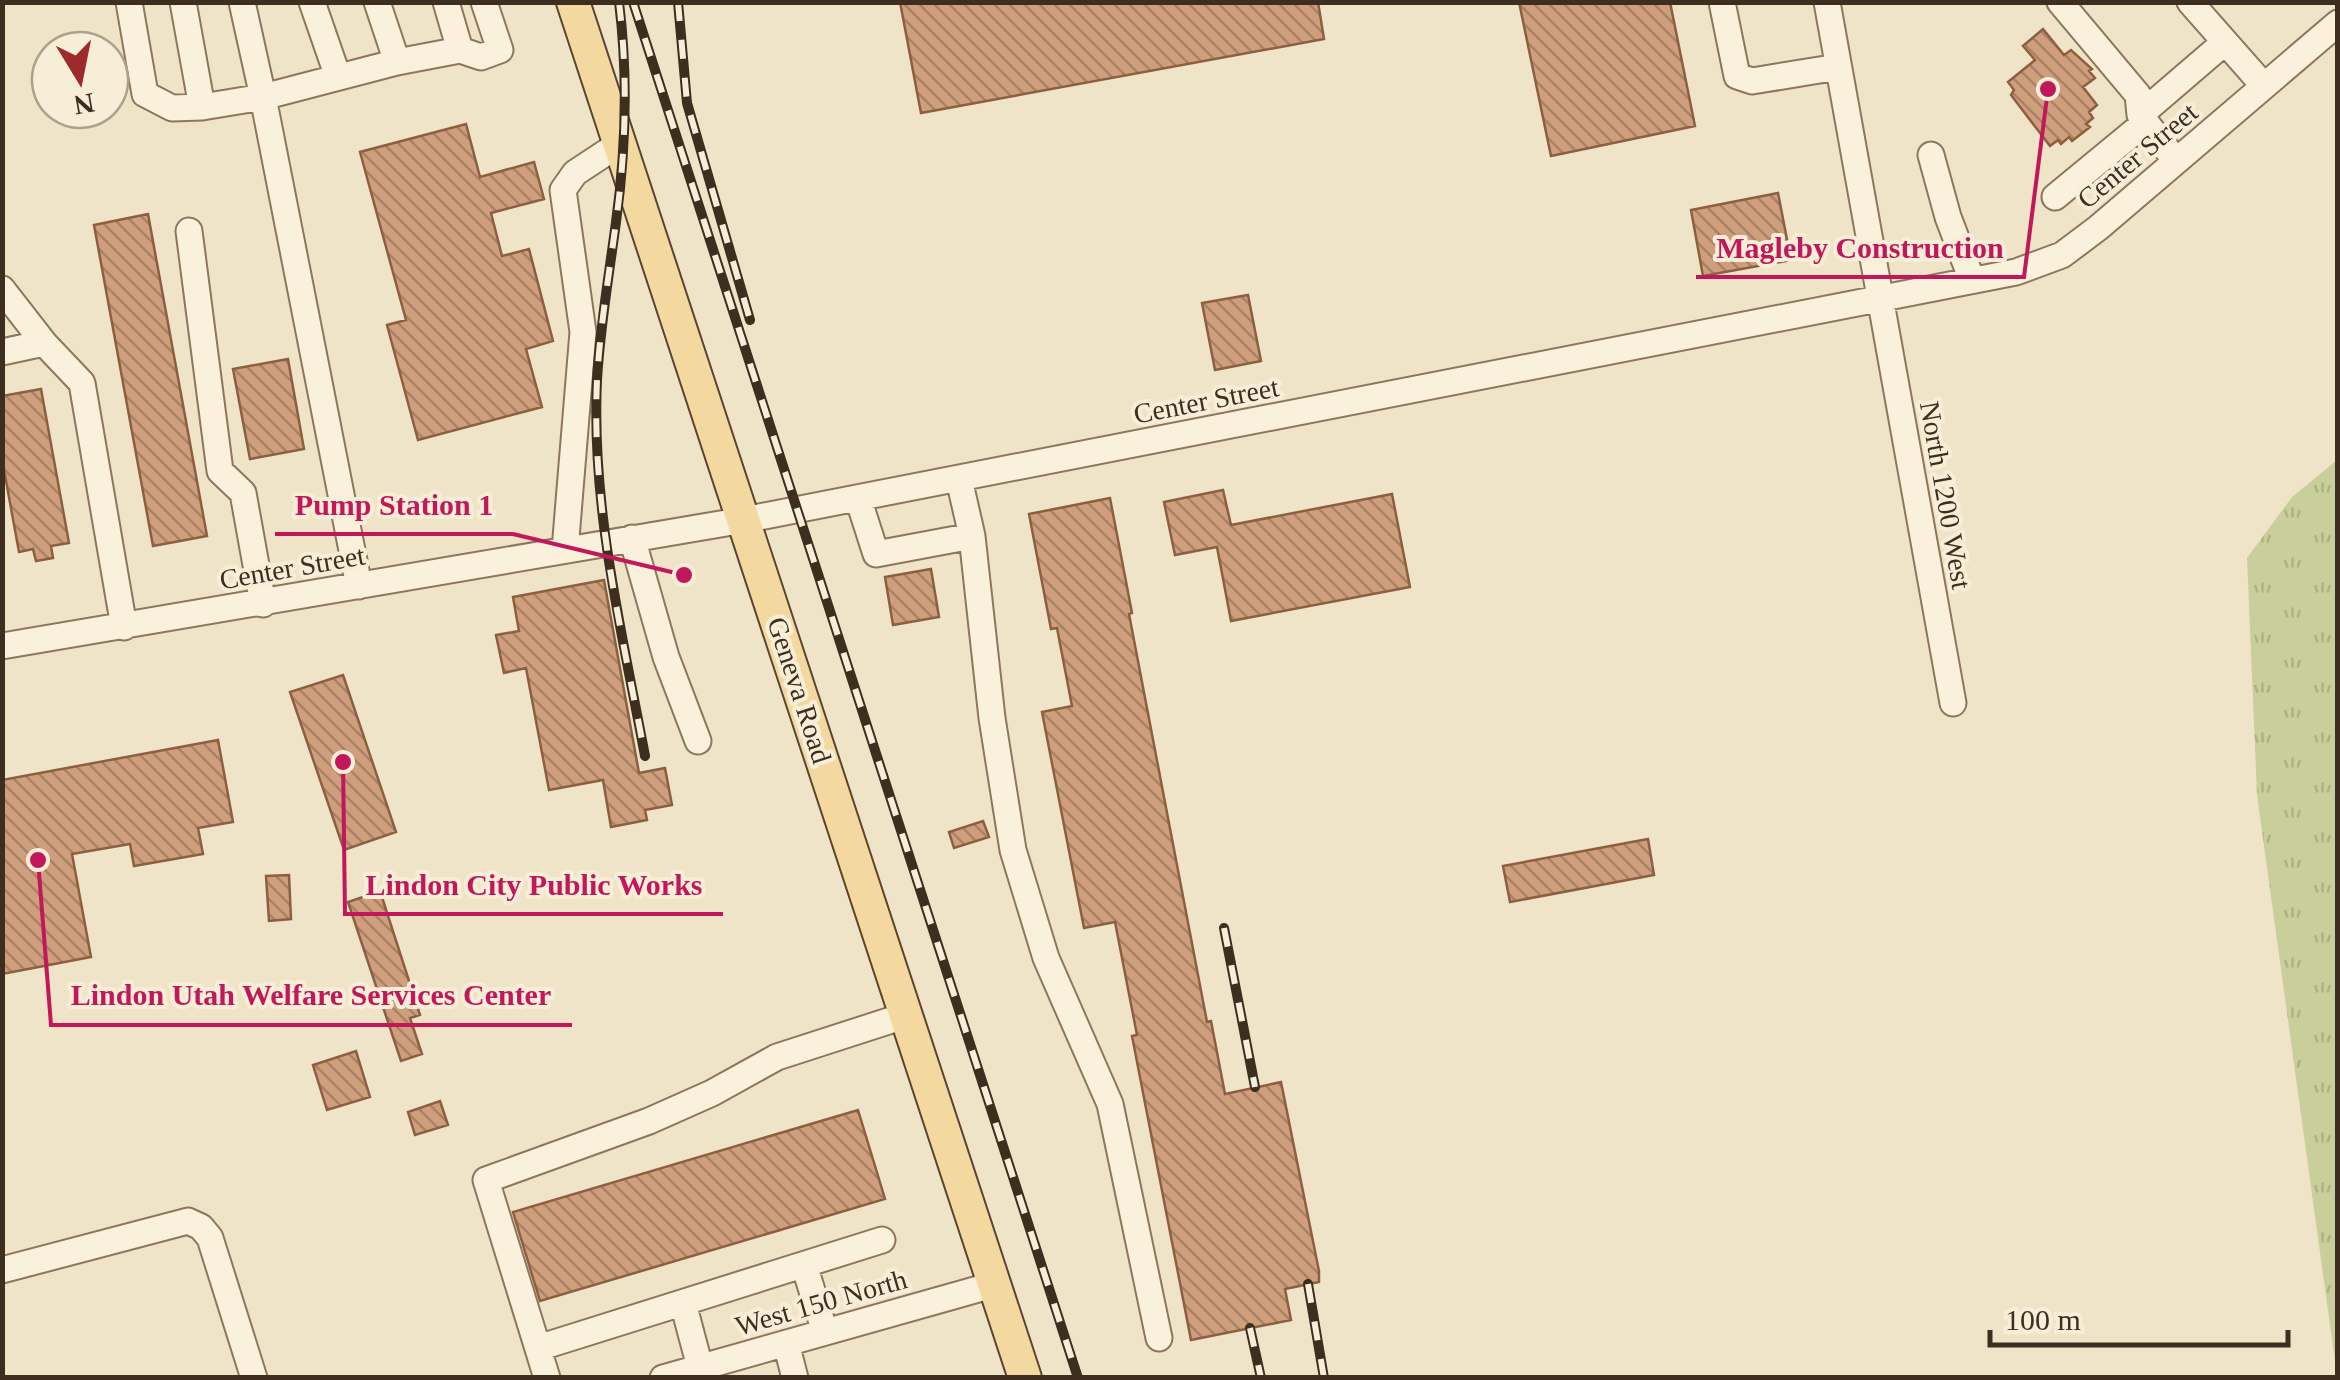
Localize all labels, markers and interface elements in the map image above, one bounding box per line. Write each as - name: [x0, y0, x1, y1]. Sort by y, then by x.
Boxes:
- north arrow: [30, 30, 130, 130]
- text: N: [72, 87, 97, 121]
- street label: Center Street: [2071, 96, 2204, 214]
- callout: Magleby Construction: [1696, 217, 2024, 277]
- text: Magleby Construction: [1716, 231, 2004, 264]
- street label: Center Street: [1131, 371, 1281, 430]
- street label: North 1200 West: [1914, 399, 1977, 592]
- callout: Pump Station 1: [275, 474, 513, 534]
- text: Pump Station 1: [295, 488, 493, 521]
- street label: Center Street: [217, 539, 367, 596]
- street label: Geneva Road: [761, 613, 838, 767]
- callout: Lindon City Public Works: [345, 854, 723, 914]
- text: Lindon City Public Works: [365, 868, 703, 901]
- callout: Lindon Utah Welfare Services Center: [51, 965, 572, 1025]
- text: Lindon Utah Welfare Services Center: [71, 978, 551, 1011]
- street label: West 150 North: [732, 1263, 910, 1342]
- scale bar: [1990, 1285, 2288, 1347]
- text: 100 m: [2005, 1303, 2081, 1336]

